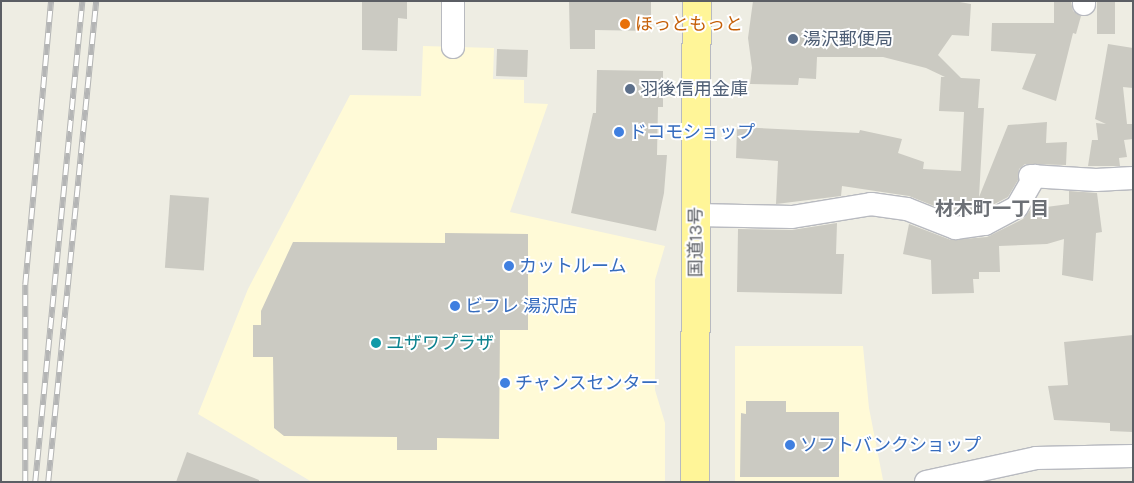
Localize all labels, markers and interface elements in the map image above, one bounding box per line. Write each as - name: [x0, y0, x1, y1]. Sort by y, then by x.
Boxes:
- place label: ほっともっと: [635, 13, 743, 35]
- marker: ほっともっと: [619, 18, 631, 30]
- place label: 湯沢郵便局: [803, 28, 893, 50]
- marker: 湯沢郵便局: [787, 33, 799, 45]
- place label: 羽後信用金庫: [640, 78, 748, 100]
- marker: 羽後信用金庫: [624, 83, 636, 95]
- place label: ドコモショップ: [629, 121, 755, 143]
- marker: ドコモショップ: [613, 126, 625, 138]
- district label: 材木町一丁目: [935, 199, 1049, 221]
- street label: 国道13号: [685, 207, 707, 277]
- place label: カットルーム: [519, 255, 627, 277]
- marker: カットルーム: [503, 260, 515, 272]
- place label: ビフレ 湯沢店: [465, 295, 577, 317]
- marker: ビフレ 湯沢店: [449, 300, 461, 312]
- place label: ユザワプラザ: [386, 332, 494, 354]
- marker: ユザワプラザ: [370, 337, 382, 349]
- place label: チャンスセンター: [515, 372, 659, 394]
- marker: チャンスセンター: [499, 377, 511, 389]
- place label: ソフトバンクショップ: [800, 434, 980, 456]
- marker: ソフトバンクショップ: [784, 439, 796, 451]

